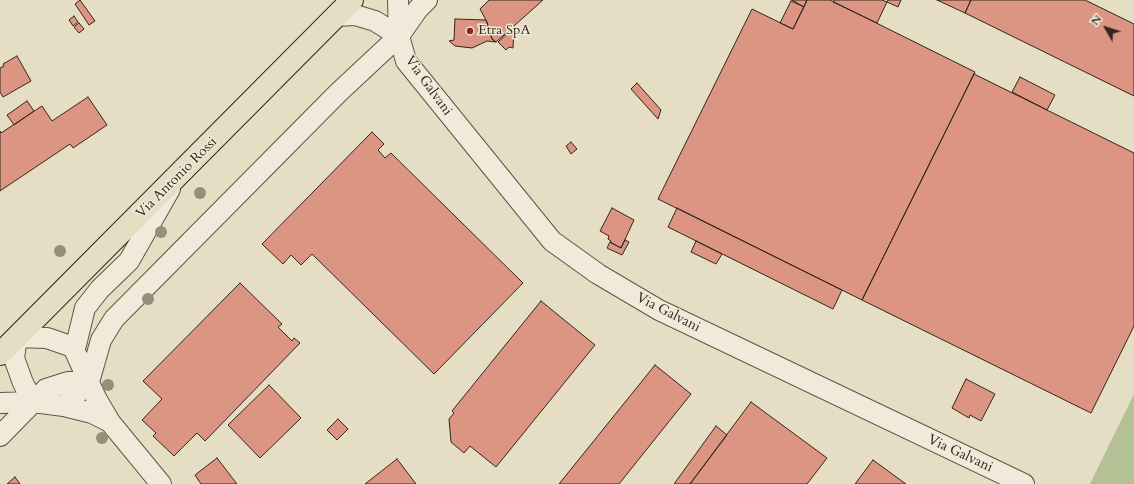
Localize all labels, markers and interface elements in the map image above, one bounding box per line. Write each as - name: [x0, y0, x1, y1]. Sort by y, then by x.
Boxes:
- north arrow: [1086, 8, 1126, 48]
- text: N: [1087, 12, 1105, 29]
- place label: Etra SpA: [478, 23, 530, 39]
- marker: Etra SpA: [465, 26, 475, 36]
- street label: Via Galvani: [401, 53, 455, 119]
- street label: Via Antonio Rossi: [133, 134, 221, 222]
- street label: Via Galvani: [633, 290, 703, 336]
- street label: Via Galvani: [925, 432, 995, 476]

